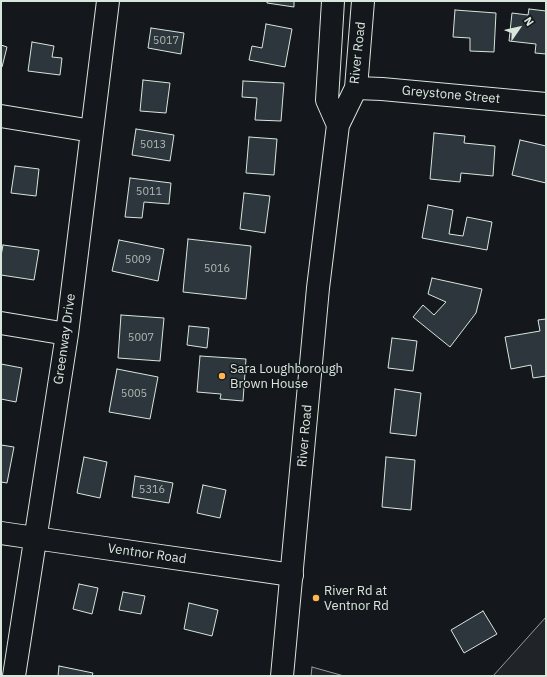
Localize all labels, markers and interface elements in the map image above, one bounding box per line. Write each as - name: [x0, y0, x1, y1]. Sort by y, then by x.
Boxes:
- north arrow: [499, 8, 539, 48]
- text: N: [521, 14, 537, 29]
- street label: River Road: [347, 21, 369, 85]
- house number: 5017: [153, 34, 179, 48]
- street label: Greystone Street: [401, 83, 501, 107]
- house number: 5013: [140, 138, 166, 152]
- house number: 5011: [136, 185, 162, 199]
- house number: 5009: [125, 253, 151, 267]
- house number: 5016: [204, 262, 230, 276]
- street label: Greenway Drive: [51, 292, 79, 386]
- house number: 5007: [128, 331, 154, 345]
- place label: Sara Loughborough Brown House: [230, 361, 343, 392]
- marker: Sara Loughborough Brown House: [217, 371, 227, 381]
- house number: 5005: [121, 387, 147, 401]
- street label: River Road: [294, 404, 316, 468]
- house number: 5316: [139, 483, 165, 497]
- street label: Ventnor Road: [107, 541, 187, 567]
- place label: River Rd at Ventnor Rd: [324, 583, 389, 614]
- marker: River Rd at Ventnor Rd: [311, 593, 321, 603]

